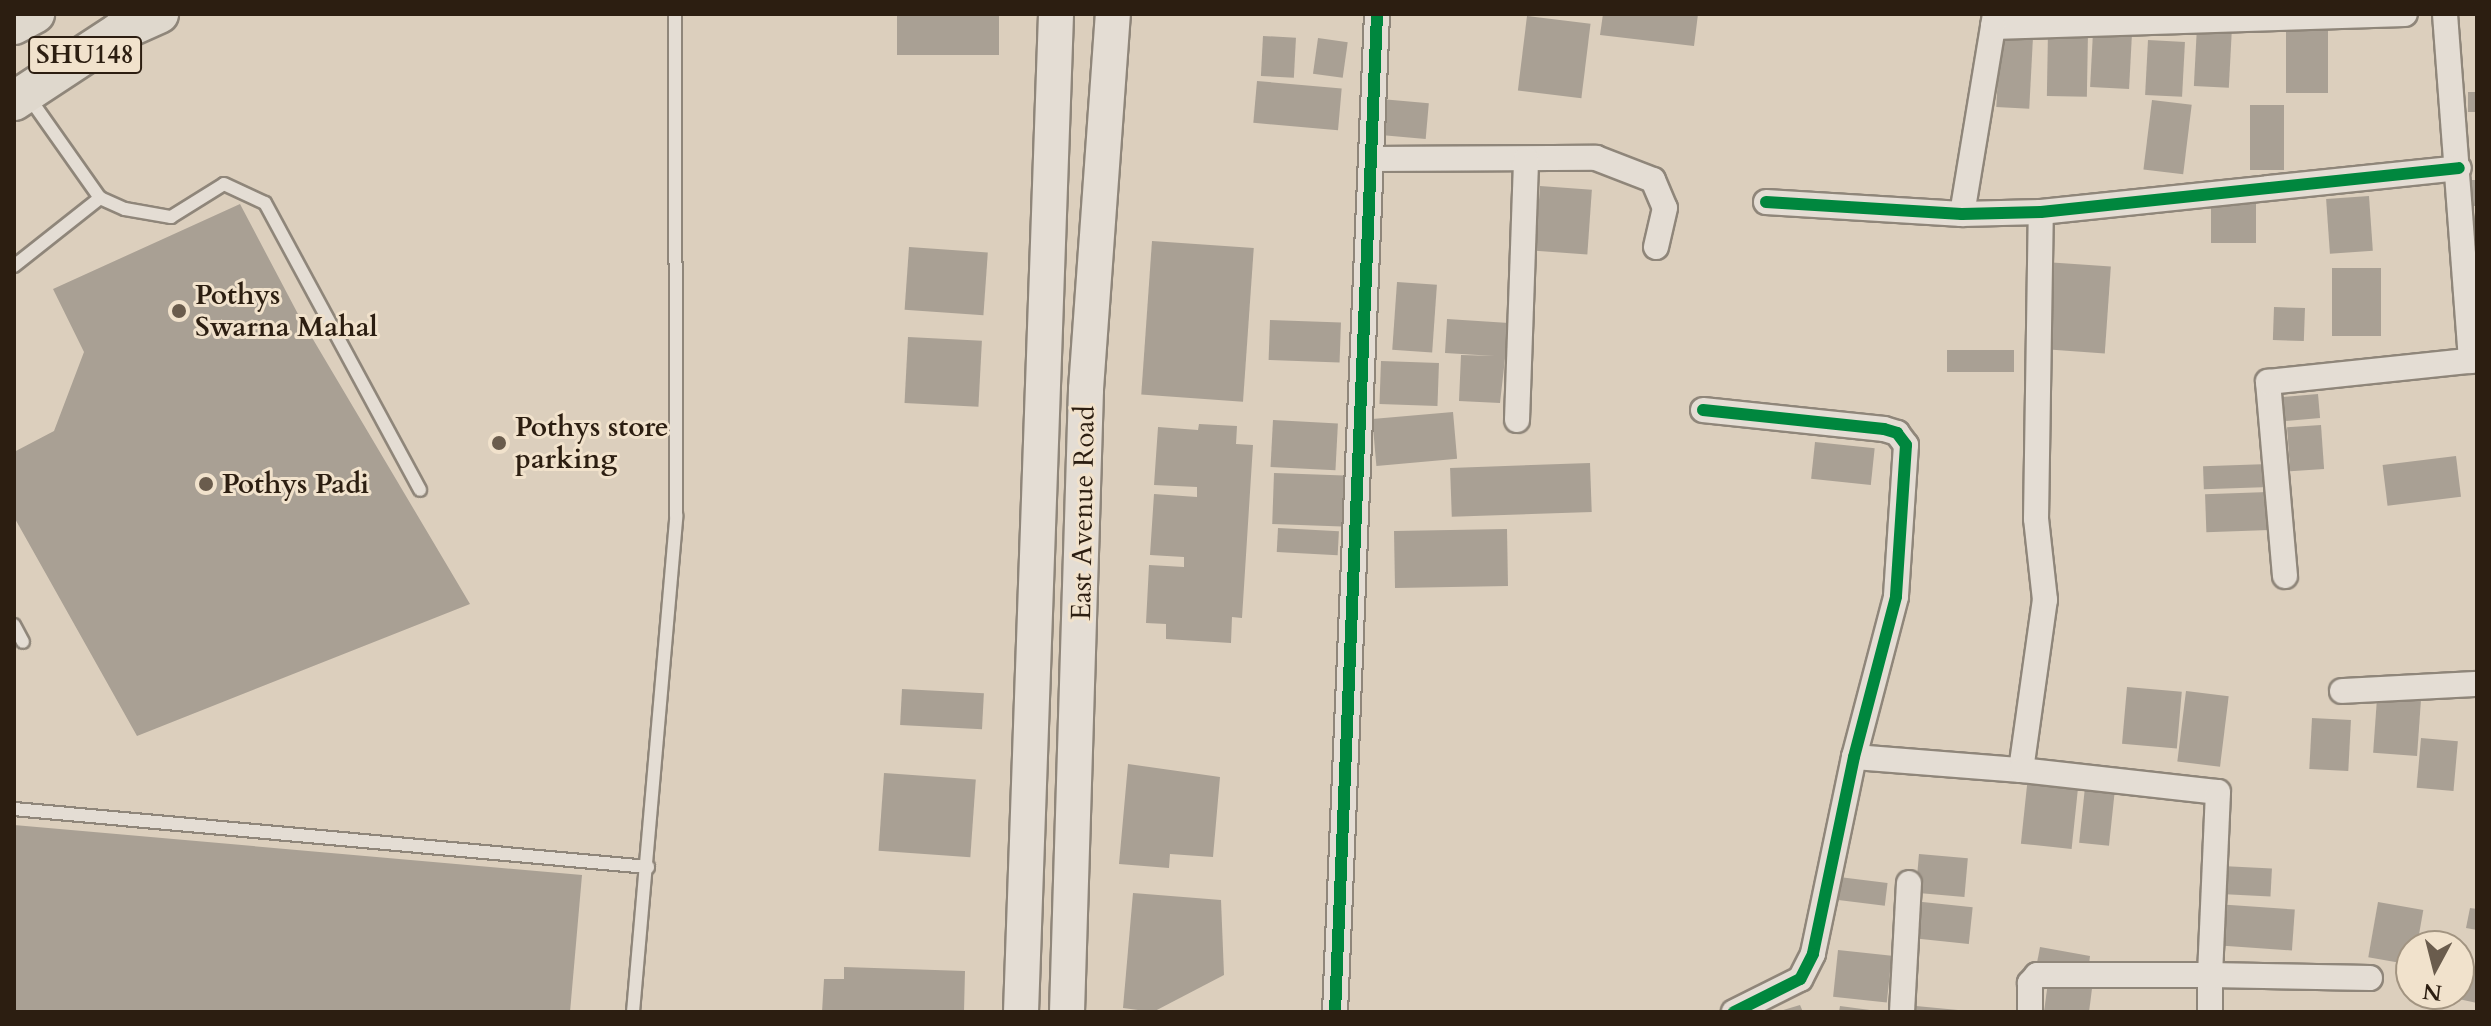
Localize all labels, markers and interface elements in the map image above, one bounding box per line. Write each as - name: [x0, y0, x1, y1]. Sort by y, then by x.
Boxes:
- road number: SHU148: [27, 33, 143, 77]
- place label: Pothys Swarna Mahal: [195, 278, 378, 344]
- marker: Pothys Swarna Mahal: [170, 302, 188, 320]
- street label: East Avenue Road: [1064, 405, 1102, 621]
- place label: Pothys store parking: [515, 410, 669, 476]
- marker: Pothys store parking: [490, 434, 508, 452]
- place label: Pothys Padi: [222, 467, 369, 501]
- marker: Pothys Padi: [197, 475, 215, 493]
- north arrow: [2395, 930, 2475, 1010]
- text: N: [2421, 976, 2444, 1008]

